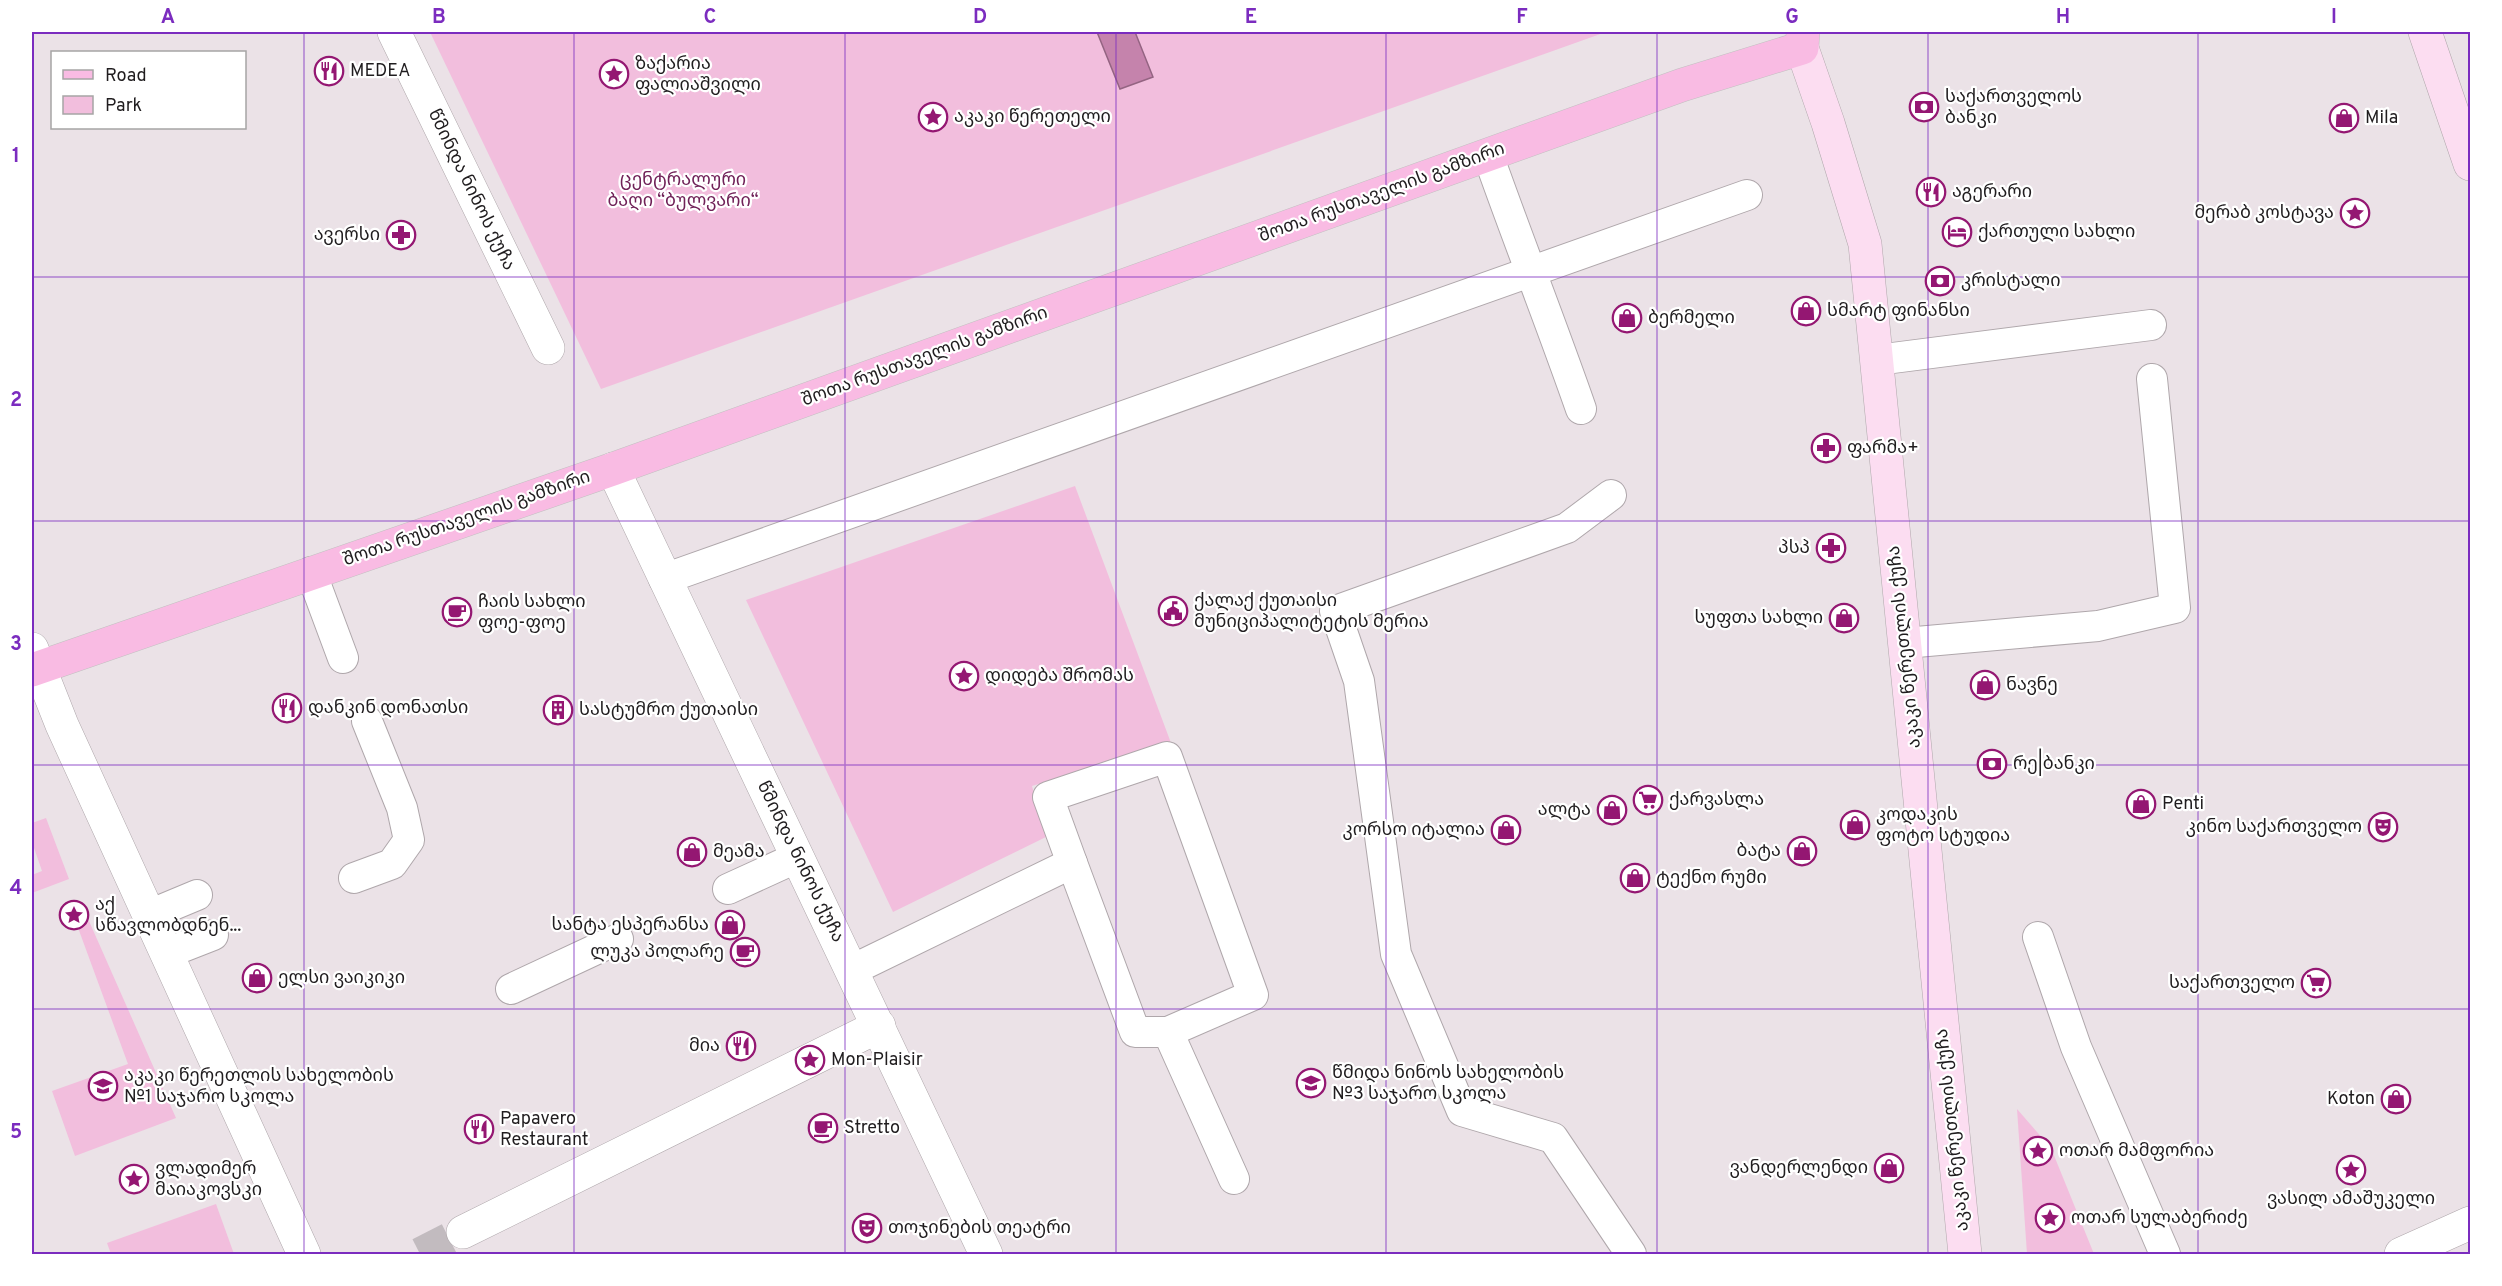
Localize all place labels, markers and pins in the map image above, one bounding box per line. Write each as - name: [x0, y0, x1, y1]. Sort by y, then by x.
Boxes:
- place label: ზაქარია ფალიაშვილი: [635, 53, 761, 97]
- restaurant icon: MEDEA: [313, 55, 345, 87]
- place icon: ზაქარია ფალიაშვილი: [598, 58, 630, 90]
- place label: MEDEA: [350, 60, 410, 83]
- place label: საქართველოს ბანკი: [1945, 86, 2082, 130]
- bank icon: საქართველოს ბანკი: [1908, 91, 1940, 123]
- place icon: აკაკი წერეთელი: [917, 101, 949, 133]
- shop icon: Mila: [2328, 102, 2360, 134]
- place label: აკაკი წერეთელი: [954, 106, 1111, 129]
- place label: Mila: [2365, 107, 2398, 130]
- restaurant icon: აგერარი: [1915, 176, 1947, 208]
- place label: აგერარი: [1952, 181, 2032, 204]
- place icon: მერაბ კოსტავა: [2339, 197, 2371, 229]
- place label: მერაბ კოსტავა: [2195, 202, 2334, 225]
- hotel icon: ქართული სახლი: [1941, 216, 1973, 248]
- pharmacy icon: ავერსი: [385, 219, 417, 251]
- place label: ქართული სახლი: [1978, 221, 2135, 244]
- place label: ავერსი: [314, 224, 380, 247]
- bank icon: კრისტალი: [1924, 265, 1956, 297]
- place label: კრისტალი: [1961, 270, 2061, 293]
- shop icon: სმარტ ფინანსი: [1790, 295, 1822, 327]
- place label: სმარტ ფინანსი: [1827, 300, 1970, 323]
- shop icon: ბერმელი: [1611, 302, 1643, 334]
- place label: ბერმელი: [1648, 307, 1735, 330]
- pharmacy icon: ფარმა+: [1810, 432, 1842, 464]
- place label: ფარმა+: [1847, 437, 1919, 460]
- pharmacy icon: პსპ: [1815, 532, 1847, 564]
- place label: პსპ: [1778, 537, 1810, 560]
- place label: ქალაქ ქუთაისი მუნიციპალიტეტის მერია: [1194, 590, 1429, 634]
- place label: ჩაის სახლი ფოე-ფოე: [478, 591, 586, 635]
- public building icon: ქალაქ ქუთაისი მუნიციპალიტეტის მერია: [1157, 595, 1189, 627]
- cafe icon: ჩაის სახლი ფოე-ფოე: [441, 596, 473, 628]
- shop icon: სუფთა სახლი: [1828, 602, 1860, 634]
- place label: სუფთა სახლი: [1695, 607, 1823, 630]
- place icon: დიდება შრომას: [948, 660, 980, 692]
- place label: დიდება შრომას: [985, 665, 1134, 688]
- shop icon: ნავნე: [1969, 669, 2001, 701]
- place label: ნავნე: [2006, 674, 2058, 697]
- restaurant icon: დანკინ დონათსი: [271, 692, 303, 724]
- building icon: სასტუმრო ქუთაისი: [542, 694, 574, 726]
- place label: დანკინ დონათსი: [308, 697, 468, 720]
- place label: სასტუმრო ქუთაისი: [579, 699, 758, 722]
- bank icon: რე|ბანკი: [1976, 748, 2008, 780]
- place label: რე|ბანკი: [2013, 748, 2095, 776]
- supermarket icon: ქარვასლა: [1632, 784, 1664, 816]
- shop icon: Penti: [2125, 788, 2157, 820]
- place label: ქარვასლა: [1669, 789, 1764, 812]
- place label: Penti: [2162, 793, 2204, 816]
- shop icon: ალტა: [1596, 794, 1628, 826]
- place label: ალტა: [1538, 799, 1591, 822]
- place label: კოდაკის ფოტო სტუდია: [1876, 804, 2010, 848]
- shop icon: კოდაკის ფოტო სტუდია: [1839, 809, 1871, 841]
- theatre icon: კინო საქართველო: [2367, 811, 2399, 843]
- shop icon: კორსო იტალია: [1490, 814, 1522, 846]
- place label: კინო საქართველო: [2186, 816, 2362, 839]
- place label: კორსო იტალია: [1342, 819, 1485, 842]
- shop icon: ბატა: [1786, 835, 1818, 867]
- shop icon: მეამა: [676, 836, 708, 868]
- place label: ბატა: [1737, 840, 1781, 863]
- place label: მეამა: [713, 841, 765, 864]
- shop icon: ტექნო რუმი: [1619, 862, 1651, 894]
- place label: ტექნო რუმი: [1656, 867, 1767, 890]
- place label: აქ სწავლობდნენ...: [95, 894, 241, 938]
- place icon: აქ სწავლობდნენ...: [58, 899, 90, 931]
- shop icon: სანტა ესპერანსა: [714, 909, 746, 941]
- place label: სანტა ესპერანსა: [552, 914, 709, 937]
- cafe icon: ლუკა პოლარე: [729, 936, 761, 968]
- place label: ლუკა პოლარე: [590, 941, 724, 964]
- shop icon: ელსი ვაიკიკი: [241, 962, 273, 994]
- place label: ელსი ვაიკიკი: [278, 967, 405, 990]
- supermarket icon: საქართველო: [2300, 967, 2332, 999]
- place label: საქართველო: [2169, 972, 2295, 995]
- restaurant icon: მია: [725, 1030, 757, 1062]
- place label: მია: [689, 1035, 720, 1058]
- place icon: Mon-Plaisir: [794, 1044, 826, 1076]
- place label: Mon-Plaisir: [831, 1049, 923, 1072]
- place label: წმიდა ნინოს სახელობის №3 საჯარო სკოლა: [1332, 1062, 1564, 1106]
- place label: აკაკი წერეთლის სახელობის №1 საჯარო სკოლა: [124, 1065, 394, 1109]
- school or university icon: წმიდა ნინოს სახელობის №3 საჯარო სკოლა: [1295, 1067, 1327, 1099]
- school or university icon: აკაკი წერეთლის სახელობის №1 საჯარო სკოლა: [87, 1070, 119, 1102]
- shop icon: Koton: [2380, 1083, 2412, 1115]
- place label: Koton: [2327, 1088, 2375, 1111]
- place label: Papavero Restaurant: [500, 1108, 589, 1152]
- cafe icon: Stretto: [807, 1112, 839, 1144]
- restaurant icon: Papavero Restaurant: [463, 1113, 495, 1145]
- place label: Stretto: [844, 1117, 900, 1140]
- place icon: ოთარ მამფორია: [2022, 1135, 2054, 1167]
- place label: ოთარ მამფორია: [2059, 1140, 2214, 1163]
- shop icon: ვანდერლენდი: [1873, 1152, 1905, 1184]
- place icon: ვასილ ამაშუკელი: [2335, 1154, 2367, 1186]
- place label: ვანდერლენდი: [1730, 1157, 1868, 1180]
- place label: ვლადიმერ მაიაკოვსკი: [155, 1158, 262, 1202]
- place icon: ვლადიმერ მაიაკოვსკი: [118, 1163, 150, 1195]
- place label: ვასილ ამაშუკელი: [2267, 1188, 2435, 1211]
- place icon: ოთარ სულაბერიძე: [2034, 1202, 2066, 1234]
- place label: ოთარ სულაბერიძე: [2071, 1207, 2248, 1230]
- theatre icon: თოჯინების თეატრი: [851, 1212, 883, 1244]
- place label: თოჯინების თეატრი: [888, 1217, 1071, 1240]

